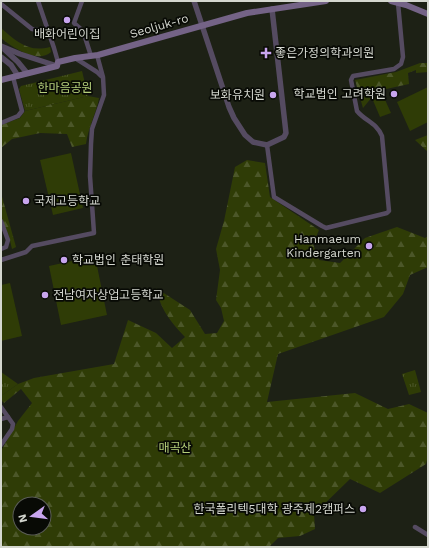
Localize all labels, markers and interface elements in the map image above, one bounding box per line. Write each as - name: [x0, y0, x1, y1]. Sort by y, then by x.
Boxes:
- street label: Seoljuk-ro: [128, 11, 190, 41]
- marker: 배화어린이집: [62, 15, 72, 25]
- place label: 배화어린이집: [34, 27, 100, 41]
- place label: 좋은가정의학과의원: [275, 46, 374, 60]
- marker: 좋은가정의학과의원: [260, 47, 272, 59]
- park label: 한마음공원: [37, 81, 93, 95]
- place label: 학교법인 고려학원: [294, 87, 386, 101]
- place label: 보화유치원: [210, 88, 265, 102]
- marker: 학교법인 고려학원: [389, 89, 399, 99]
- marker: 보화유치원: [268, 90, 278, 100]
- place label: 국제고등학교: [34, 194, 100, 208]
- marker: 국제고등학교: [21, 196, 31, 206]
- place label: Hanmaeum Kindergarten: [286, 232, 361, 260]
- marker: Hanmaeum Kindergarten: [364, 241, 374, 251]
- place label: 학교법인 춘태학원: [72, 253, 164, 267]
- marker: 학교법인 춘태학원: [59, 255, 69, 265]
- place label: 전남여자상업고등학교: [53, 288, 163, 302]
- marker: 전남여자상업고등학교: [40, 290, 50, 300]
- park label: 매곡산: [158, 441, 192, 455]
- north arrow: [12, 496, 52, 536]
- place label: 한국폴리텍5대학 광주제2캠퍼스: [193, 502, 355, 516]
- marker: 한국폴리텍5대학 광주제2캠퍼스: [358, 504, 368, 514]
- text: N: [15, 513, 30, 524]

